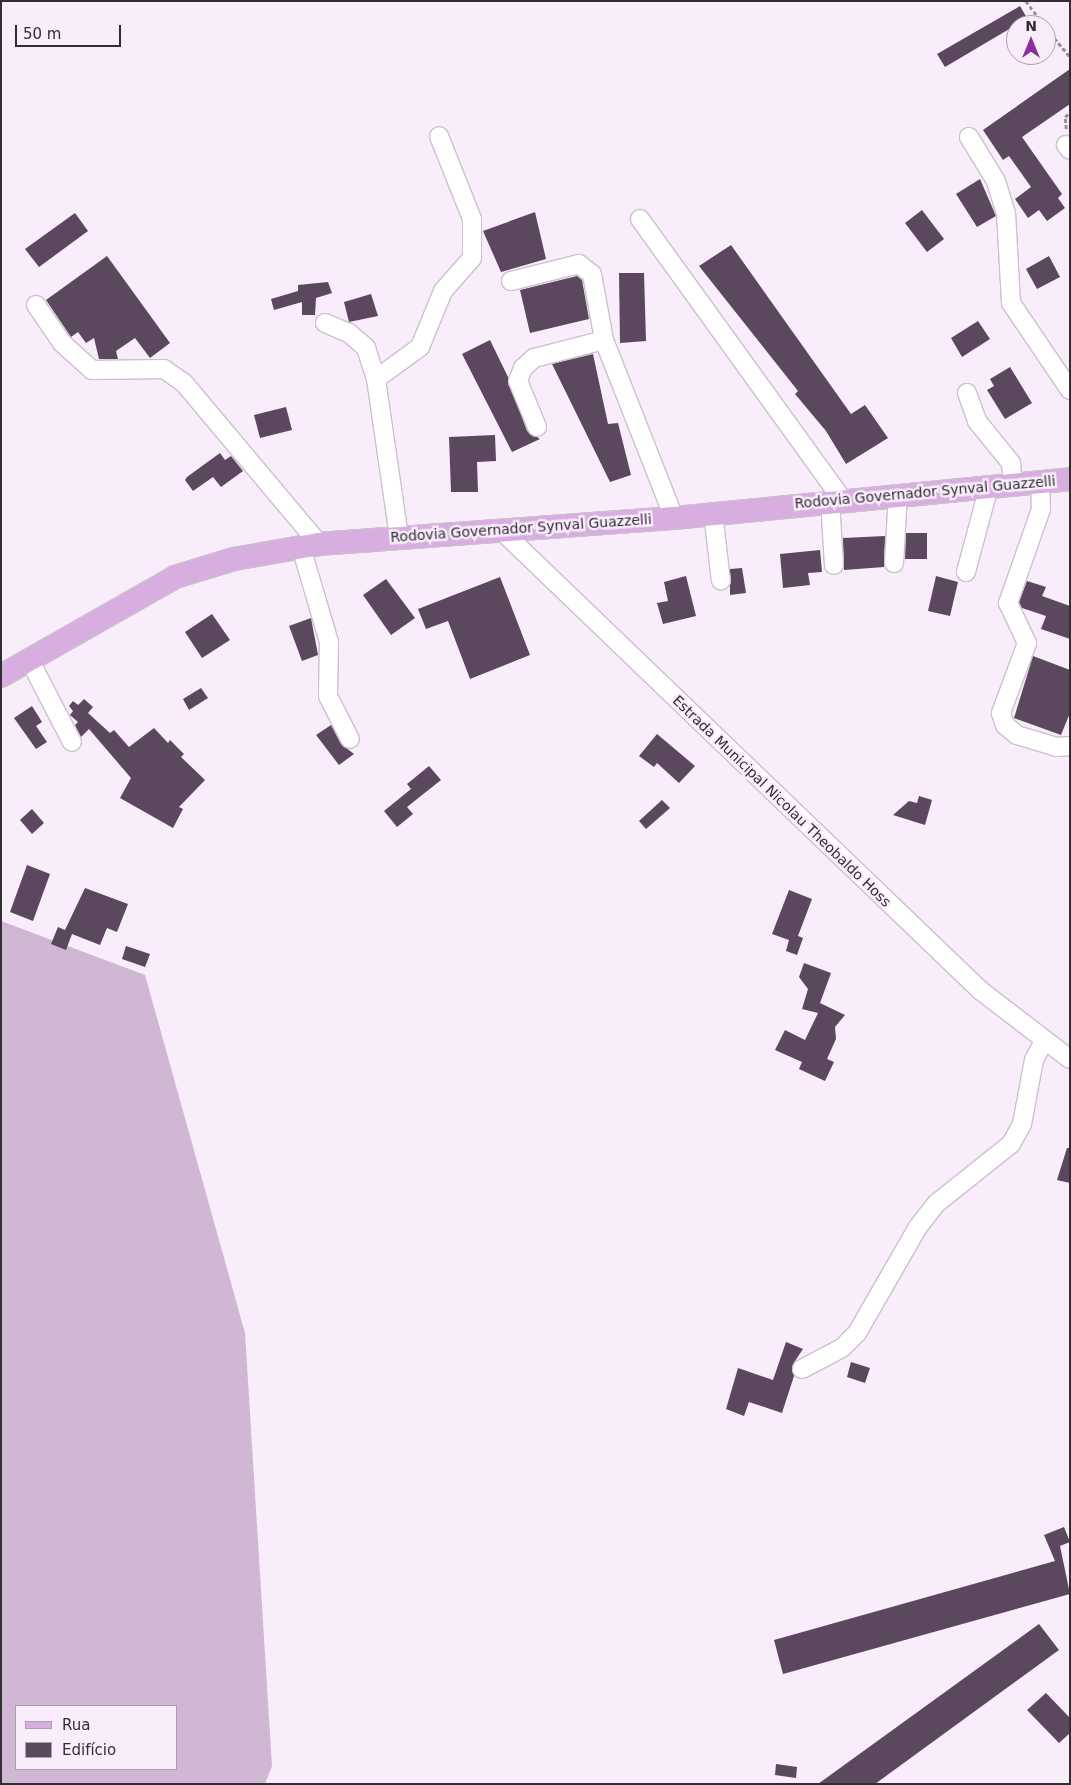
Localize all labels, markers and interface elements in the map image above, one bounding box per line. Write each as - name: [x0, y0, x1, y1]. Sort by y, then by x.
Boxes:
- scale bar: [18, 15, 124, 47]
- north arrow: [1006, 15, 1056, 65]
- text: N: [1025, 18, 1037, 34]
- text: 50 m: [23, 25, 61, 43]
- street label: Rodovia Governador Synval Guazzelli: [794, 472, 1056, 512]
- street label: Rodovia Governador Synval Guazzelli: [390, 510, 652, 546]
- street label: Estrada Municipal Nicolau Theobaldo Hoss: [669, 692, 895, 910]
- legend: [15, 1705, 178, 1770]
- text: Rua: [62, 1716, 90, 1734]
- text: Edifício: [62, 1741, 116, 1759]

